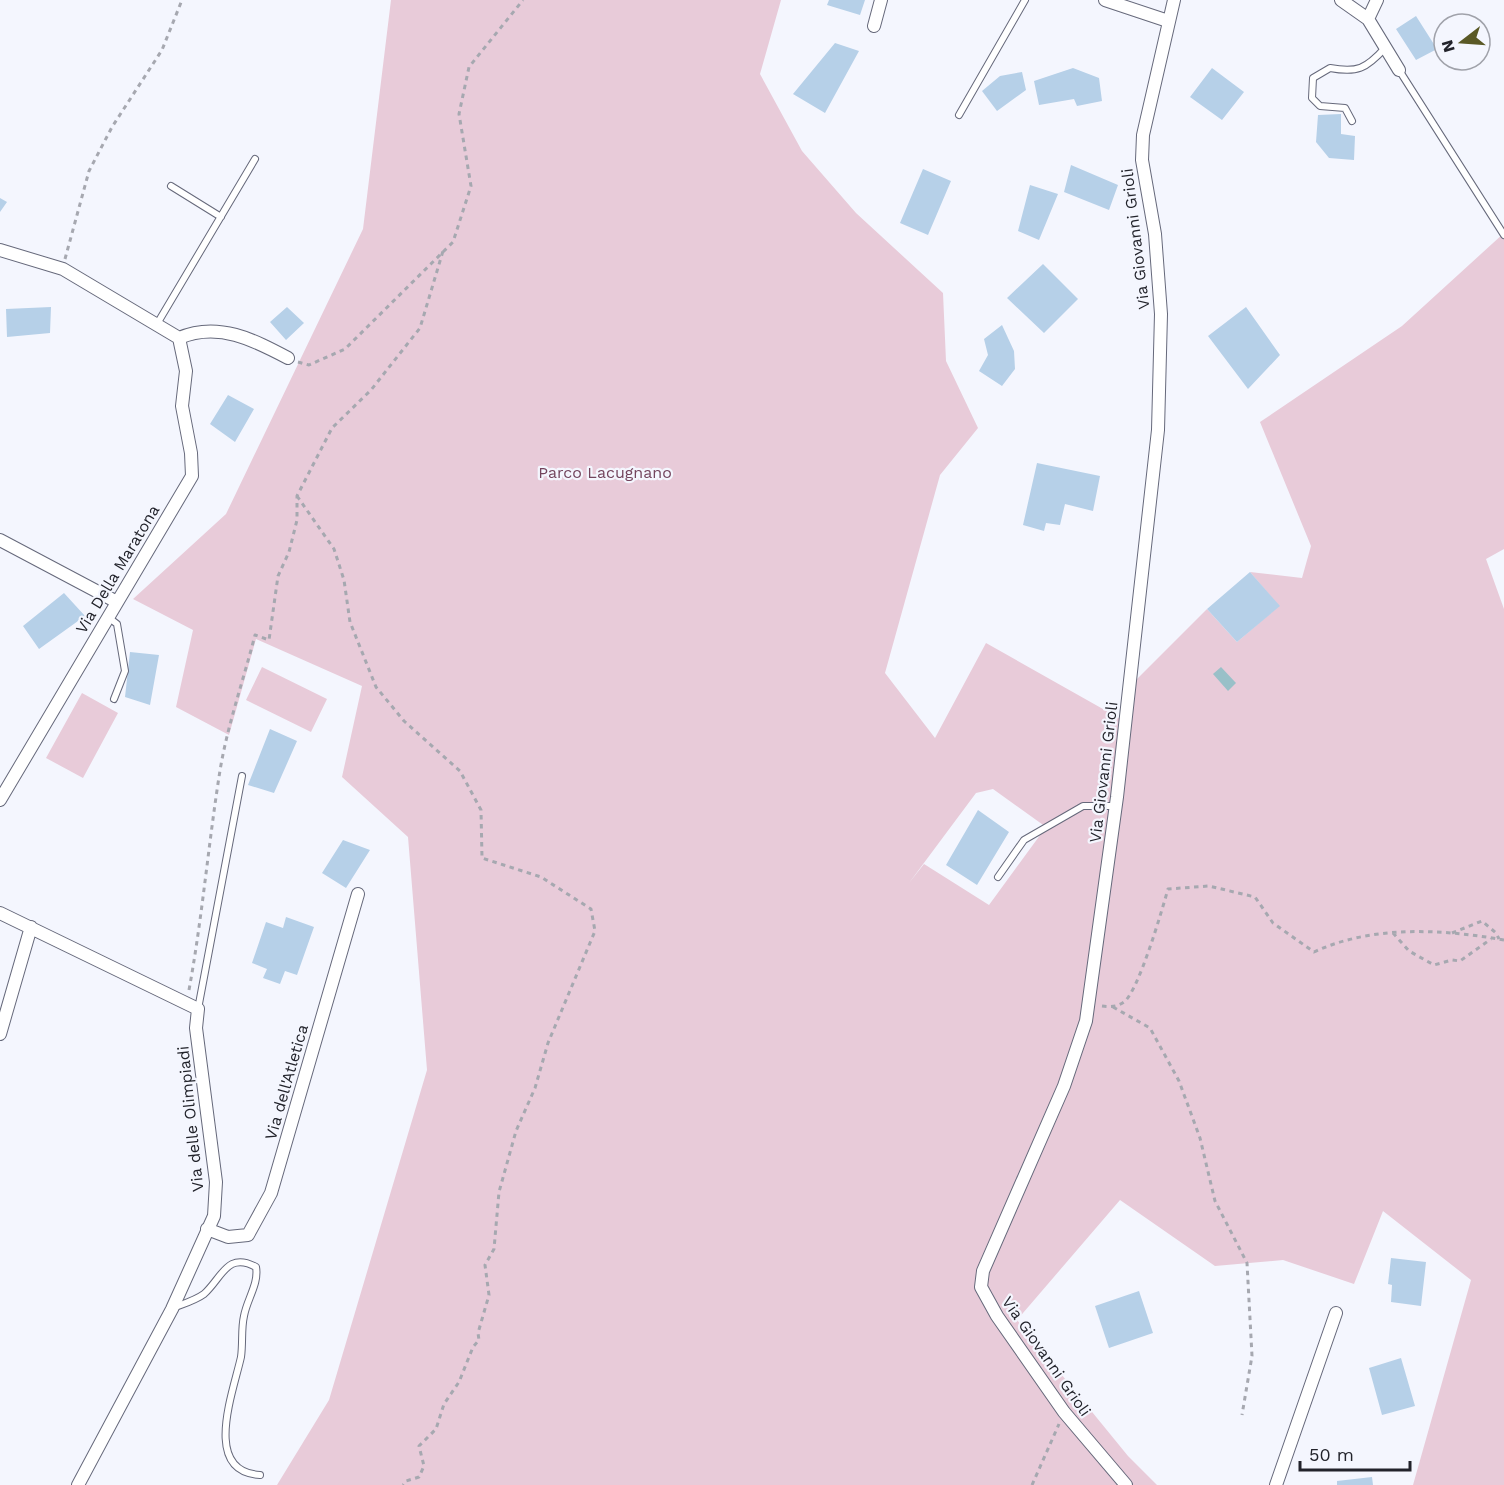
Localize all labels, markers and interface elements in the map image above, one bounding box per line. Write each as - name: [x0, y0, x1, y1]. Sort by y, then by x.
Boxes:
- north arrow: [1432, 12, 1492, 72]
- text: N: [1437, 38, 1459, 55]
- street label: Via Giovanni Grioli: [1117, 167, 1154, 311]
- park label: Parco Lacugnano: [538, 463, 672, 482]
- street label: Via Della Maratona: [72, 502, 163, 637]
- street label: Via Giovanni Grioli: [1085, 700, 1122, 844]
- street label: Via dell'Atletica: [261, 1022, 312, 1142]
- street label: Via delle Olimpiadi: [173, 1045, 208, 1193]
- street label: Via Giovanni Grioli: [998, 1293, 1095, 1420]
- scale bar: [1300, 1434, 1410, 1472]
- text: 50 m: [1309, 1444, 1354, 1465]

